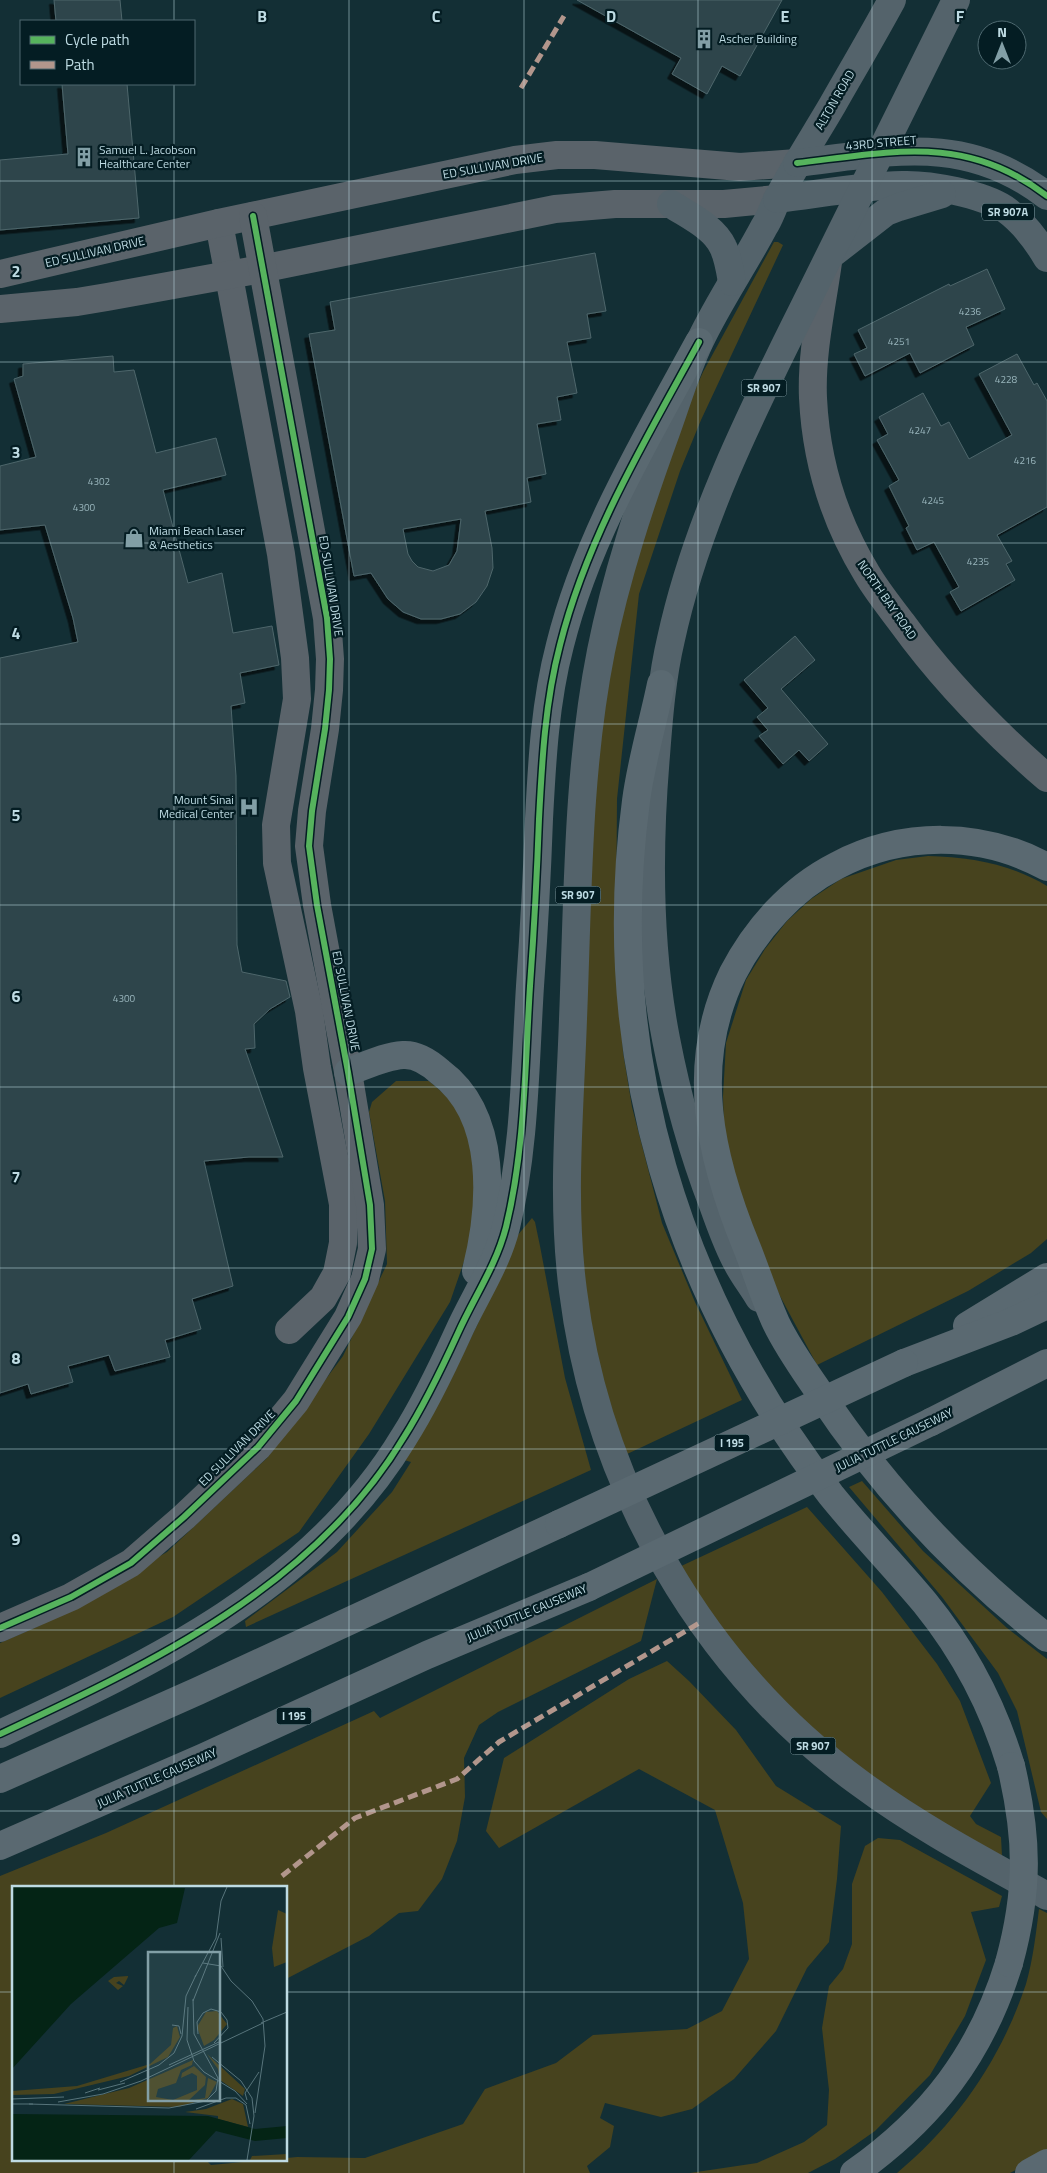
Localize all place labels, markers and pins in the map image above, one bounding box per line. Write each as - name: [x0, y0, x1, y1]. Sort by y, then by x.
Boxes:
- building icon: Ascher Building: [693, 28, 715, 50]
- place label: Ascher Building: [719, 29, 797, 48]
- place label: Samuel L. Jacobson Healthcare Center: [99, 140, 196, 173]
- building icon: Samuel L. Jacobson Healthcare Center: [73, 146, 95, 168]
- place label: Miami Beach Laser & Aesthetics: [149, 521, 244, 554]
- shop icon: Miami Beach Laser & Aesthetics: [123, 527, 145, 549]
- place label: Mount Sinai Medical Center: [159, 790, 234, 823]
- hospital icon: Mount Sinai Medical Center: [238, 796, 260, 818]

